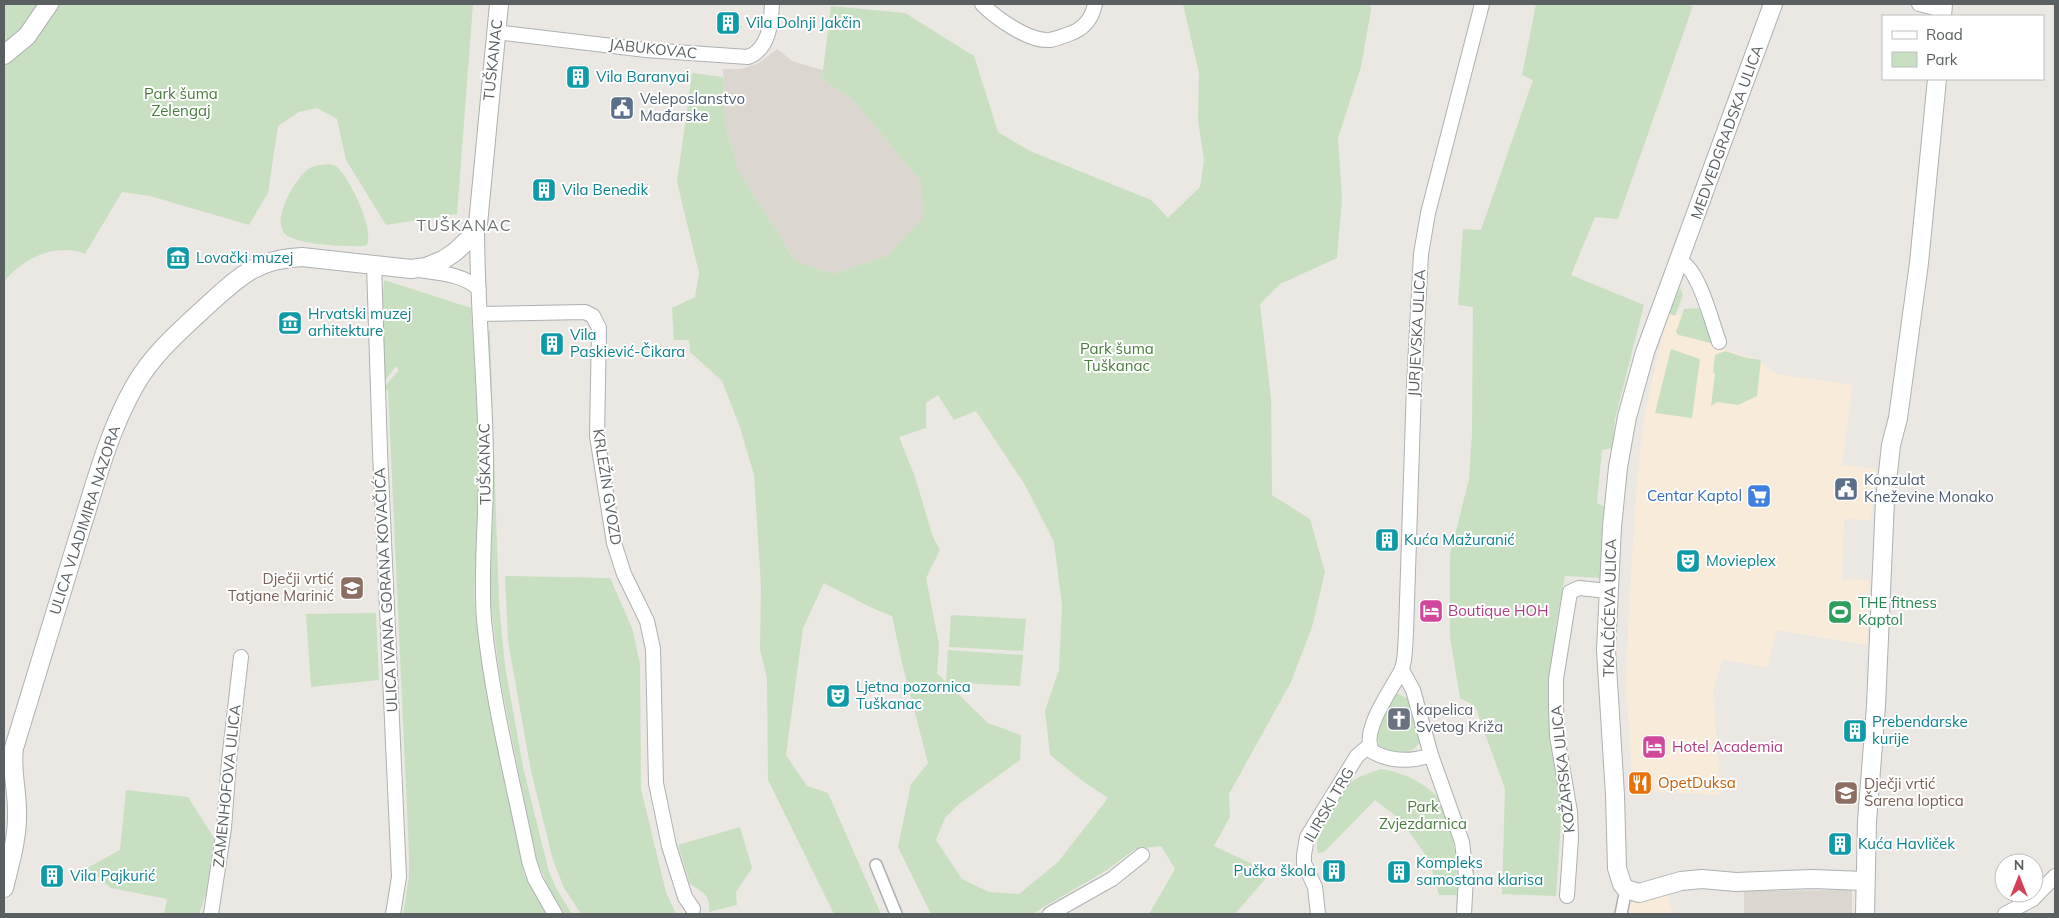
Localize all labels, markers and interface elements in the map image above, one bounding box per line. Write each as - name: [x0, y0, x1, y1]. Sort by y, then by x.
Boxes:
- building icon: Vila Dolnji Jakčin: [715, 10, 741, 36]
- place label: Vila Dolnji Jakčin: [746, 13, 861, 32]
- legend: [1882, 15, 2044, 80]
- street label: TUŠKANAC: [479, 18, 506, 102]
- text: Road: [1926, 25, 1963, 44]
- street label: JABUKOVAC: [608, 34, 698, 63]
- street label: MEDVEDGRADSKA ULICA: [1686, 42, 1767, 222]
- text: Park: [1926, 50, 1958, 69]
- building icon: Vila Baranyai: [565, 64, 591, 90]
- place label: Vila Baranyai: [596, 67, 689, 86]
- park label: Park šuma Zelengaj: [144, 84, 218, 120]
- place label: Veleposlanstvo Mađarske: [640, 89, 745, 125]
- public building icon: Veleposlanstvo Mađarske: [609, 95, 635, 121]
- building icon: Vila Benedik: [531, 177, 557, 203]
- place label: Vila Benedik: [562, 180, 648, 199]
- district label: TUŠKANAC: [416, 215, 512, 235]
- museum icon: Lovački muzej: [165, 245, 191, 271]
- place label: Lovački muzej: [196, 248, 293, 267]
- street label: JURJEVSKA ULICA: [1404, 269, 1429, 397]
- place label: Hrvatski muzej arhitekture: [308, 304, 411, 340]
- museum icon: Hrvatski muzej arhitekture: [277, 310, 303, 336]
- place label: Vila Paskiević-Čikara: [570, 325, 685, 361]
- building icon: Vila Paskiević-Čikara: [539, 331, 565, 357]
- park label: Park šuma Tuškanac: [1080, 339, 1154, 375]
- street label: ULICA VLADIMIRA NAZORA: [45, 423, 124, 617]
- street label: TUŠKANAC: [474, 423, 495, 505]
- street label: KRLEŽIN GVOZD: [589, 427, 626, 546]
- street label: ULICA IVANA GORANA KOVAČIĆA: [370, 467, 401, 713]
- place label: Konzulat Kneževine Monako: [1864, 470, 1994, 506]
- public building icon: Konzulat Kneževine Monako: [1833, 476, 1859, 502]
- supermarket icon: Centar Kaptol: [1746, 483, 1772, 509]
- place label: Centar Kaptol: [1647, 486, 1742, 505]
- building icon: Kuća Mažuranić: [1374, 527, 1400, 553]
- place label: Kuća Mažuranić: [1404, 530, 1515, 549]
- street label: TKALČIĆEVA ULICA: [1599, 539, 1620, 677]
- theatre icon: Movieplex: [1675, 548, 1701, 574]
- place label: Movieplex: [1706, 551, 1776, 570]
- place label: Dječji vrtić Tatjane Marinić: [228, 569, 334, 605]
- school or university icon: Dječji vrtić Tatjane Marinić: [339, 575, 365, 601]
- place label: THE fitness Kaptol: [1858, 593, 1937, 629]
- hotel icon: Boutique HOH: [1418, 598, 1444, 624]
- sports icon: THE fitness Kaptol: [1827, 599, 1853, 625]
- place label: Boutique HOH: [1448, 601, 1549, 620]
- place label: Ljetna pozornica Tuškanac: [856, 677, 971, 713]
- theatre icon: Ljetna pozornica Tuškanac: [825, 683, 851, 709]
- place label: kapelica Svetog Križa: [1416, 700, 1503, 736]
- street label: ZAMENHOFOVA ULICA: [208, 703, 245, 868]
- street label: KOŽARSKA ULICA: [1546, 704, 1579, 834]
- church icon: kapelica Svetog Križa: [1386, 706, 1412, 732]
- place label: Prebendarske kurije: [1872, 712, 1968, 748]
- building icon: Prebendarske kurije: [1842, 718, 1868, 744]
- hotel icon: Hotel Academia: [1641, 734, 1667, 760]
- place label: Hotel Academia: [1672, 737, 1783, 756]
- street label: ILIRSKI TRG: [1300, 764, 1358, 846]
- restaurant icon: OpetDuksa: [1627, 770, 1653, 796]
- place label: OpetDuksa: [1658, 773, 1736, 792]
- place label: Dječji vrtić Šarena loptica: [1864, 774, 1964, 810]
- school or university icon: Dječji vrtić Šarena loptica: [1833, 780, 1859, 806]
- park label: Park Zvjezdarnica: [1379, 797, 1467, 833]
- building icon: Kuća Havliček: [1827, 831, 1853, 857]
- place label: Kuća Havliček: [1858, 834, 1955, 853]
- place label: Kompleks samostana klarisa: [1416, 853, 1543, 889]
- north arrow: [1994, 853, 2044, 903]
- text: N: [2014, 856, 2024, 874]
- building icon: Pučka škola: [1321, 858, 1347, 884]
- building icon: Kompleks samostana klarisa: [1386, 859, 1412, 885]
- place label: Pučka škola: [1234, 861, 1316, 880]
- building icon: Vila Pajkurić: [39, 863, 65, 889]
- place label: Vila Pajkurić: [70, 866, 155, 885]

